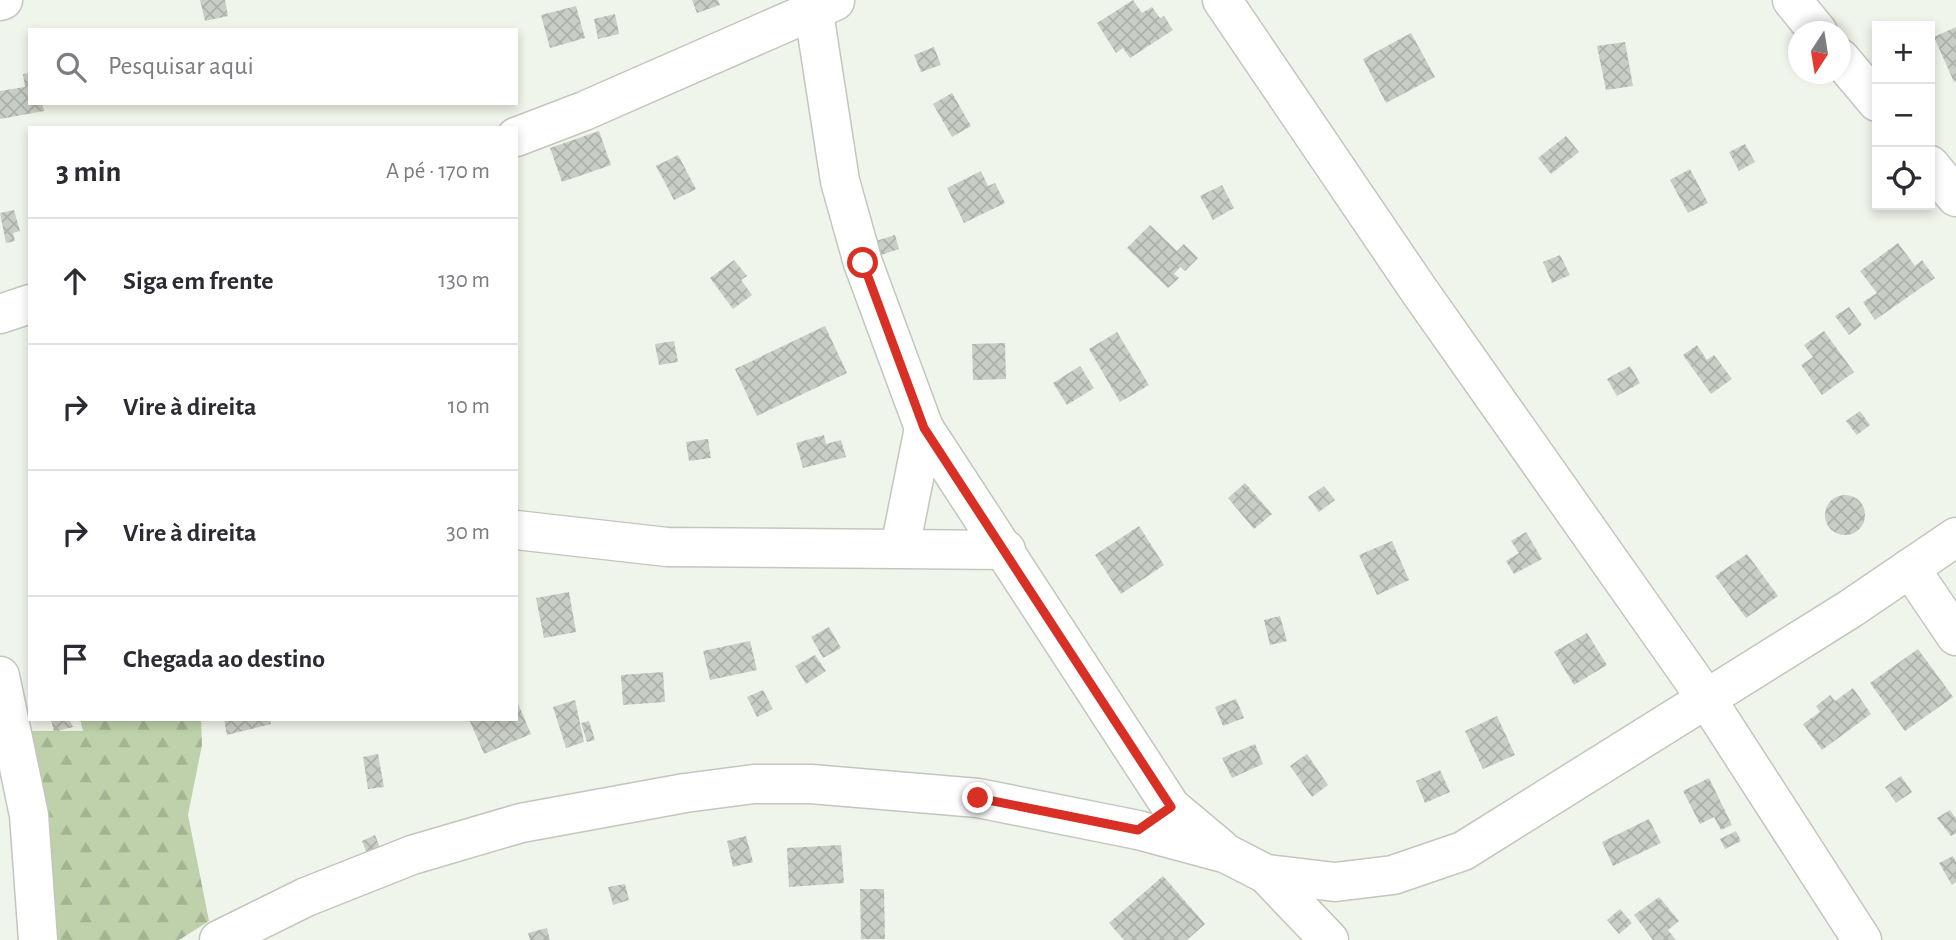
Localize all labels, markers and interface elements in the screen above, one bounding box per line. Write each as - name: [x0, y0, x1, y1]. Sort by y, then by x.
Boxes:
- north arrow: [1788, 21, 1851, 84]
- map controls: [1872, 21, 1935, 210]
- button: +: [1872, 21, 1935, 84]
- search box: [28, 28, 518, 105]
- icon: search: [52, 48, 90, 86]
- text: Pesquisar aqui: [108, 53, 254, 79]
- button: −: [1872, 84, 1935, 147]
- button: locate: [1872, 147, 1935, 210]
- text: 3 min: [56, 157, 121, 187]
- text: A pé · 170 m: [386, 160, 490, 183]
- route start: [847, 247, 878, 278]
- icon: ahead: [56, 262, 94, 300]
- text: Siga em frente: [123, 268, 274, 294]
- text: 130 m: [438, 269, 490, 292]
- icon: right: [56, 388, 94, 426]
- text: Vire à direita: [123, 394, 257, 420]
- text: 10 m: [448, 395, 490, 418]
- icon: right: [56, 514, 94, 552]
- text: Vire à direita: [123, 520, 257, 546]
- text: 30 m: [446, 521, 490, 544]
- icon: arrive: [56, 640, 94, 678]
- text: Chegada ao destino: [123, 646, 325, 672]
- route end: [962, 782, 993, 813]

